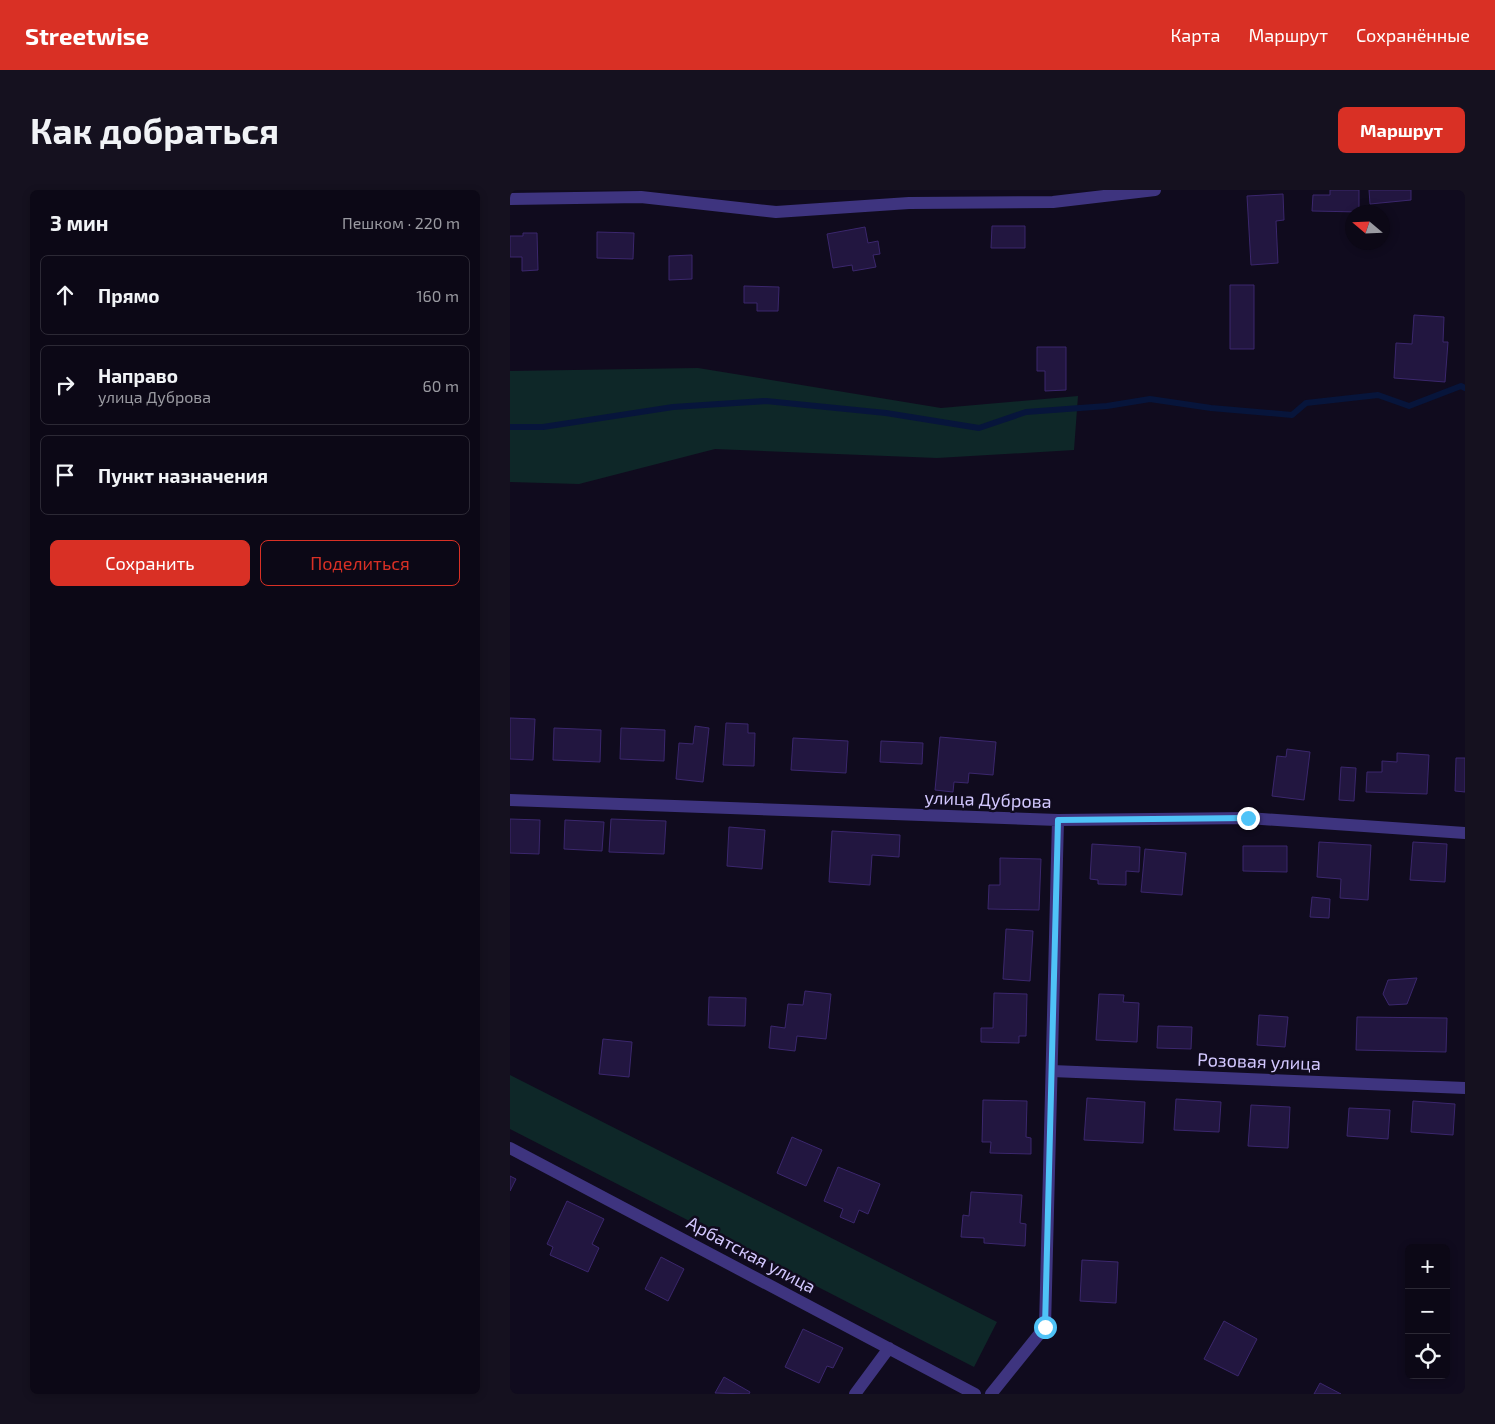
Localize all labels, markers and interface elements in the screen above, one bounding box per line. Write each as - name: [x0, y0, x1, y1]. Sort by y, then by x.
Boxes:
- text: Streetwise: [25, 21, 149, 50]
- text: Карта: [1170, 24, 1220, 46]
- text: Маршрут: [1248, 24, 1328, 46]
- text: Сохранённые: [1356, 24, 1470, 46]
- button: Маршрут: [1338, 107, 1465, 153]
- text: Как добраться: [30, 109, 279, 151]
- north arrow: [1345, 205, 1390, 250]
- text: 3 мин: [50, 210, 108, 235]
- text: Пешком · 220 m: [342, 213, 460, 232]
- icon: ahead: [51, 281, 79, 309]
- text: Прямо: [98, 284, 160, 307]
- text: 160 m: [416, 286, 459, 305]
- text: Направо: [98, 364, 178, 387]
- icon: right: [51, 371, 79, 399]
- text: 60 m: [423, 376, 459, 395]
- text: улица Дуброва: [98, 387, 211, 406]
- icon: arrive: [51, 461, 79, 489]
- text: Пункт назначения: [98, 464, 268, 487]
- button: Сохранить: [50, 540, 250, 586]
- button: Поделиться: [260, 540, 460, 586]
- street label: улица Дуброва: [924, 786, 1052, 812]
- route end: [1237, 807, 1260, 830]
- street label: Розовая улица: [1197, 1048, 1321, 1074]
- street label: Арбатская улица: [683, 1211, 820, 1297]
- map controls: [1405, 1244, 1450, 1379]
- button: +: [1405, 1244, 1450, 1289]
- button: −: [1405, 1289, 1450, 1334]
- route start: [1034, 1316, 1057, 1339]
- button: locate: [1405, 1334, 1450, 1379]

